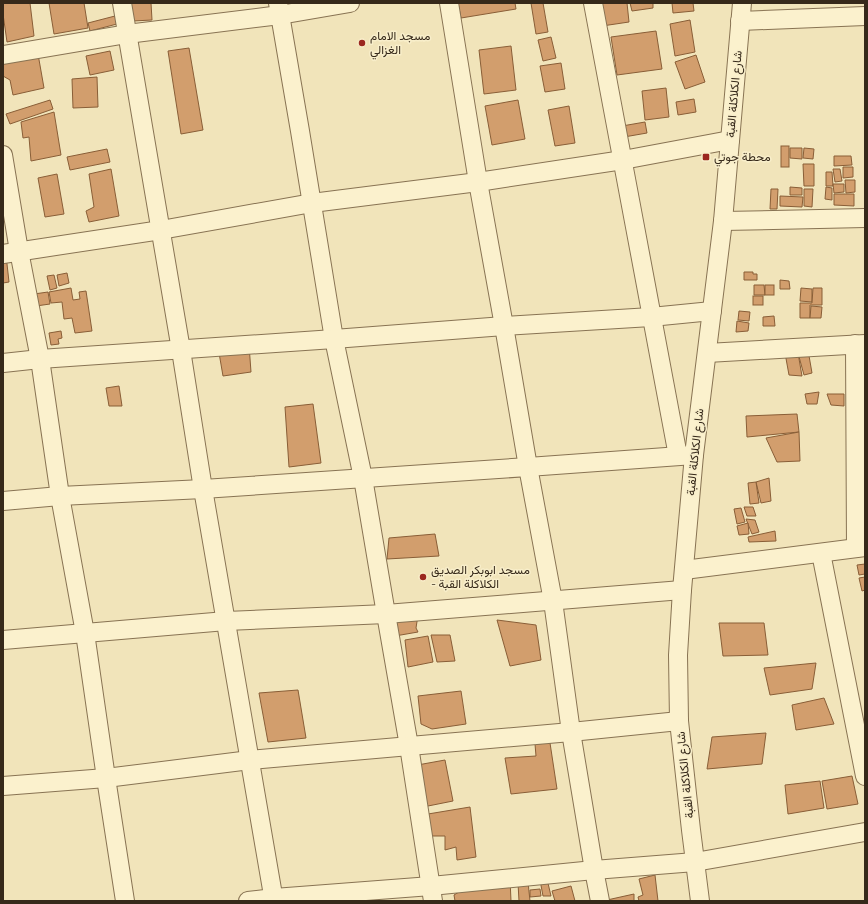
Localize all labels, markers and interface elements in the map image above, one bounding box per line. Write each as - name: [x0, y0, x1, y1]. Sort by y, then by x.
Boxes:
- place label: مسجد الامام الغزالي: [370, 28, 430, 60]
- marker: مسجد الامام الغزالي: [357, 38, 367, 48]
- street label: شارع الكلاكلة القبة: [722, 50, 747, 138]
- place label: محطة جوتي: [714, 149, 771, 167]
- marker: محطة جوتي: [701, 152, 711, 162]
- street label: شارع الكلاكلة القبة: [682, 408, 709, 496]
- place label: مسجد ابوبكر الصديق - الكلاكلة القبة: [431, 562, 530, 591]
- marker: مسجد ابوبكر الصديق - الكلاكلة القبة: [418, 572, 428, 582]
- street label: شارع الكلاكلة القبة: [672, 731, 699, 819]

